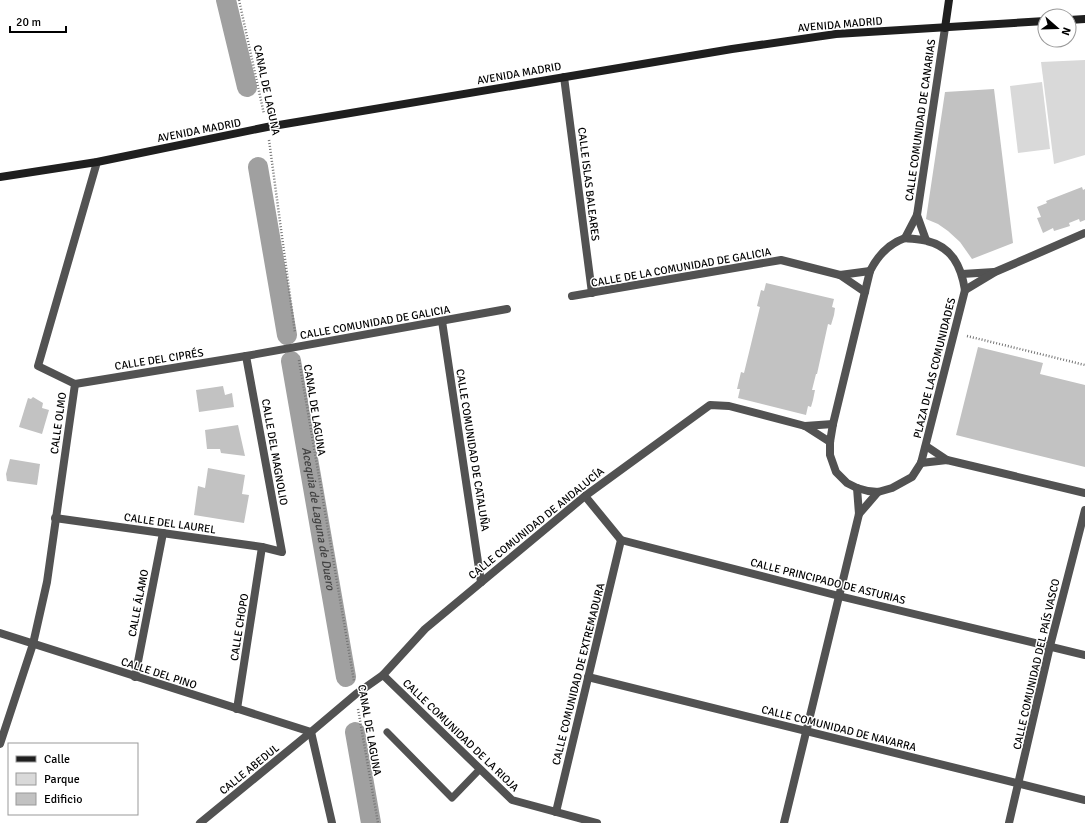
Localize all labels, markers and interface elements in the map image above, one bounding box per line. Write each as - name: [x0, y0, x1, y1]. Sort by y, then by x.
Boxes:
- scale bar: [10, 8, 66, 34]
- north arrow: [1037, 8, 1077, 48]
- street label: AVENIDA MADRID: [797, 14, 883, 35]
- text: 20 m: [16, 15, 41, 30]
- text: N: [1059, 25, 1073, 37]
- street label: CALLE COMUNIDAD DE CANARIAS: [903, 38, 938, 202]
- street label: CANAL DE LAGUNA: [251, 44, 283, 137]
- street label: AVENIDA MADRID: [476, 60, 562, 87]
- street label: AVENIDA MADRID: [156, 116, 242, 145]
- street label: CALLE ISLAS BALEARES: [575, 126, 602, 242]
- street label: CALLE DE LA COMUNIDAD DE GALICIA: [590, 245, 772, 290]
- street label: PLAZA DE LAS COMUNIDADES: [911, 296, 958, 440]
- street label: CALLE COMUNIDAD DE GALICIA: [299, 303, 451, 342]
- street label: CALLE DEL CIPRÉS: [114, 345, 204, 373]
- street label: CANAL DE LAGUNA: [301, 364, 328, 457]
- street label: CALLE COMUNIDAD DE CATALUÑA: [453, 368, 492, 532]
- street label: CALLE OLMO: [48, 391, 69, 455]
- street label: CALLE DEL MAGNOLIO: [259, 398, 290, 506]
- water label: Acequia de Laguna de Duero: [298, 446, 338, 592]
- street label: CALLE COMUNIDAD DE ANDALUCÍA: [465, 464, 607, 582]
- street label: CALLE DEL LAUREL: [123, 511, 217, 536]
- street label: CALLE PRINCIPADO DE ASTURIAS: [749, 556, 907, 607]
- street label: CALLE ÁLAMO: [125, 568, 151, 638]
- street label: CALLE COMUNIDAD DEL PAÍS VASCO: [1009, 577, 1063, 751]
- street label: CALLE COMUNIDAD DE EXTREMADURA: [550, 581, 608, 767]
- street label: CALLE CHOPO: [228, 592, 251, 662]
- street label: CALLE DEL PINO: [119, 655, 198, 692]
- street label: CALLE COMUNIDAD DE LA RIOJA: [400, 676, 521, 794]
- street label: CANAL DE LAGUNA: [355, 684, 384, 777]
- street label: CALLE COMUNIDAD DE NAVARRA: [760, 703, 918, 754]
- street label: CALLE ABEDUL: [217, 741, 282, 797]
- legend: [8, 743, 138, 815]
- text: Calle: [44, 752, 70, 767]
- text: Parque: [44, 772, 80, 787]
- text: Edificio: [44, 792, 82, 807]

